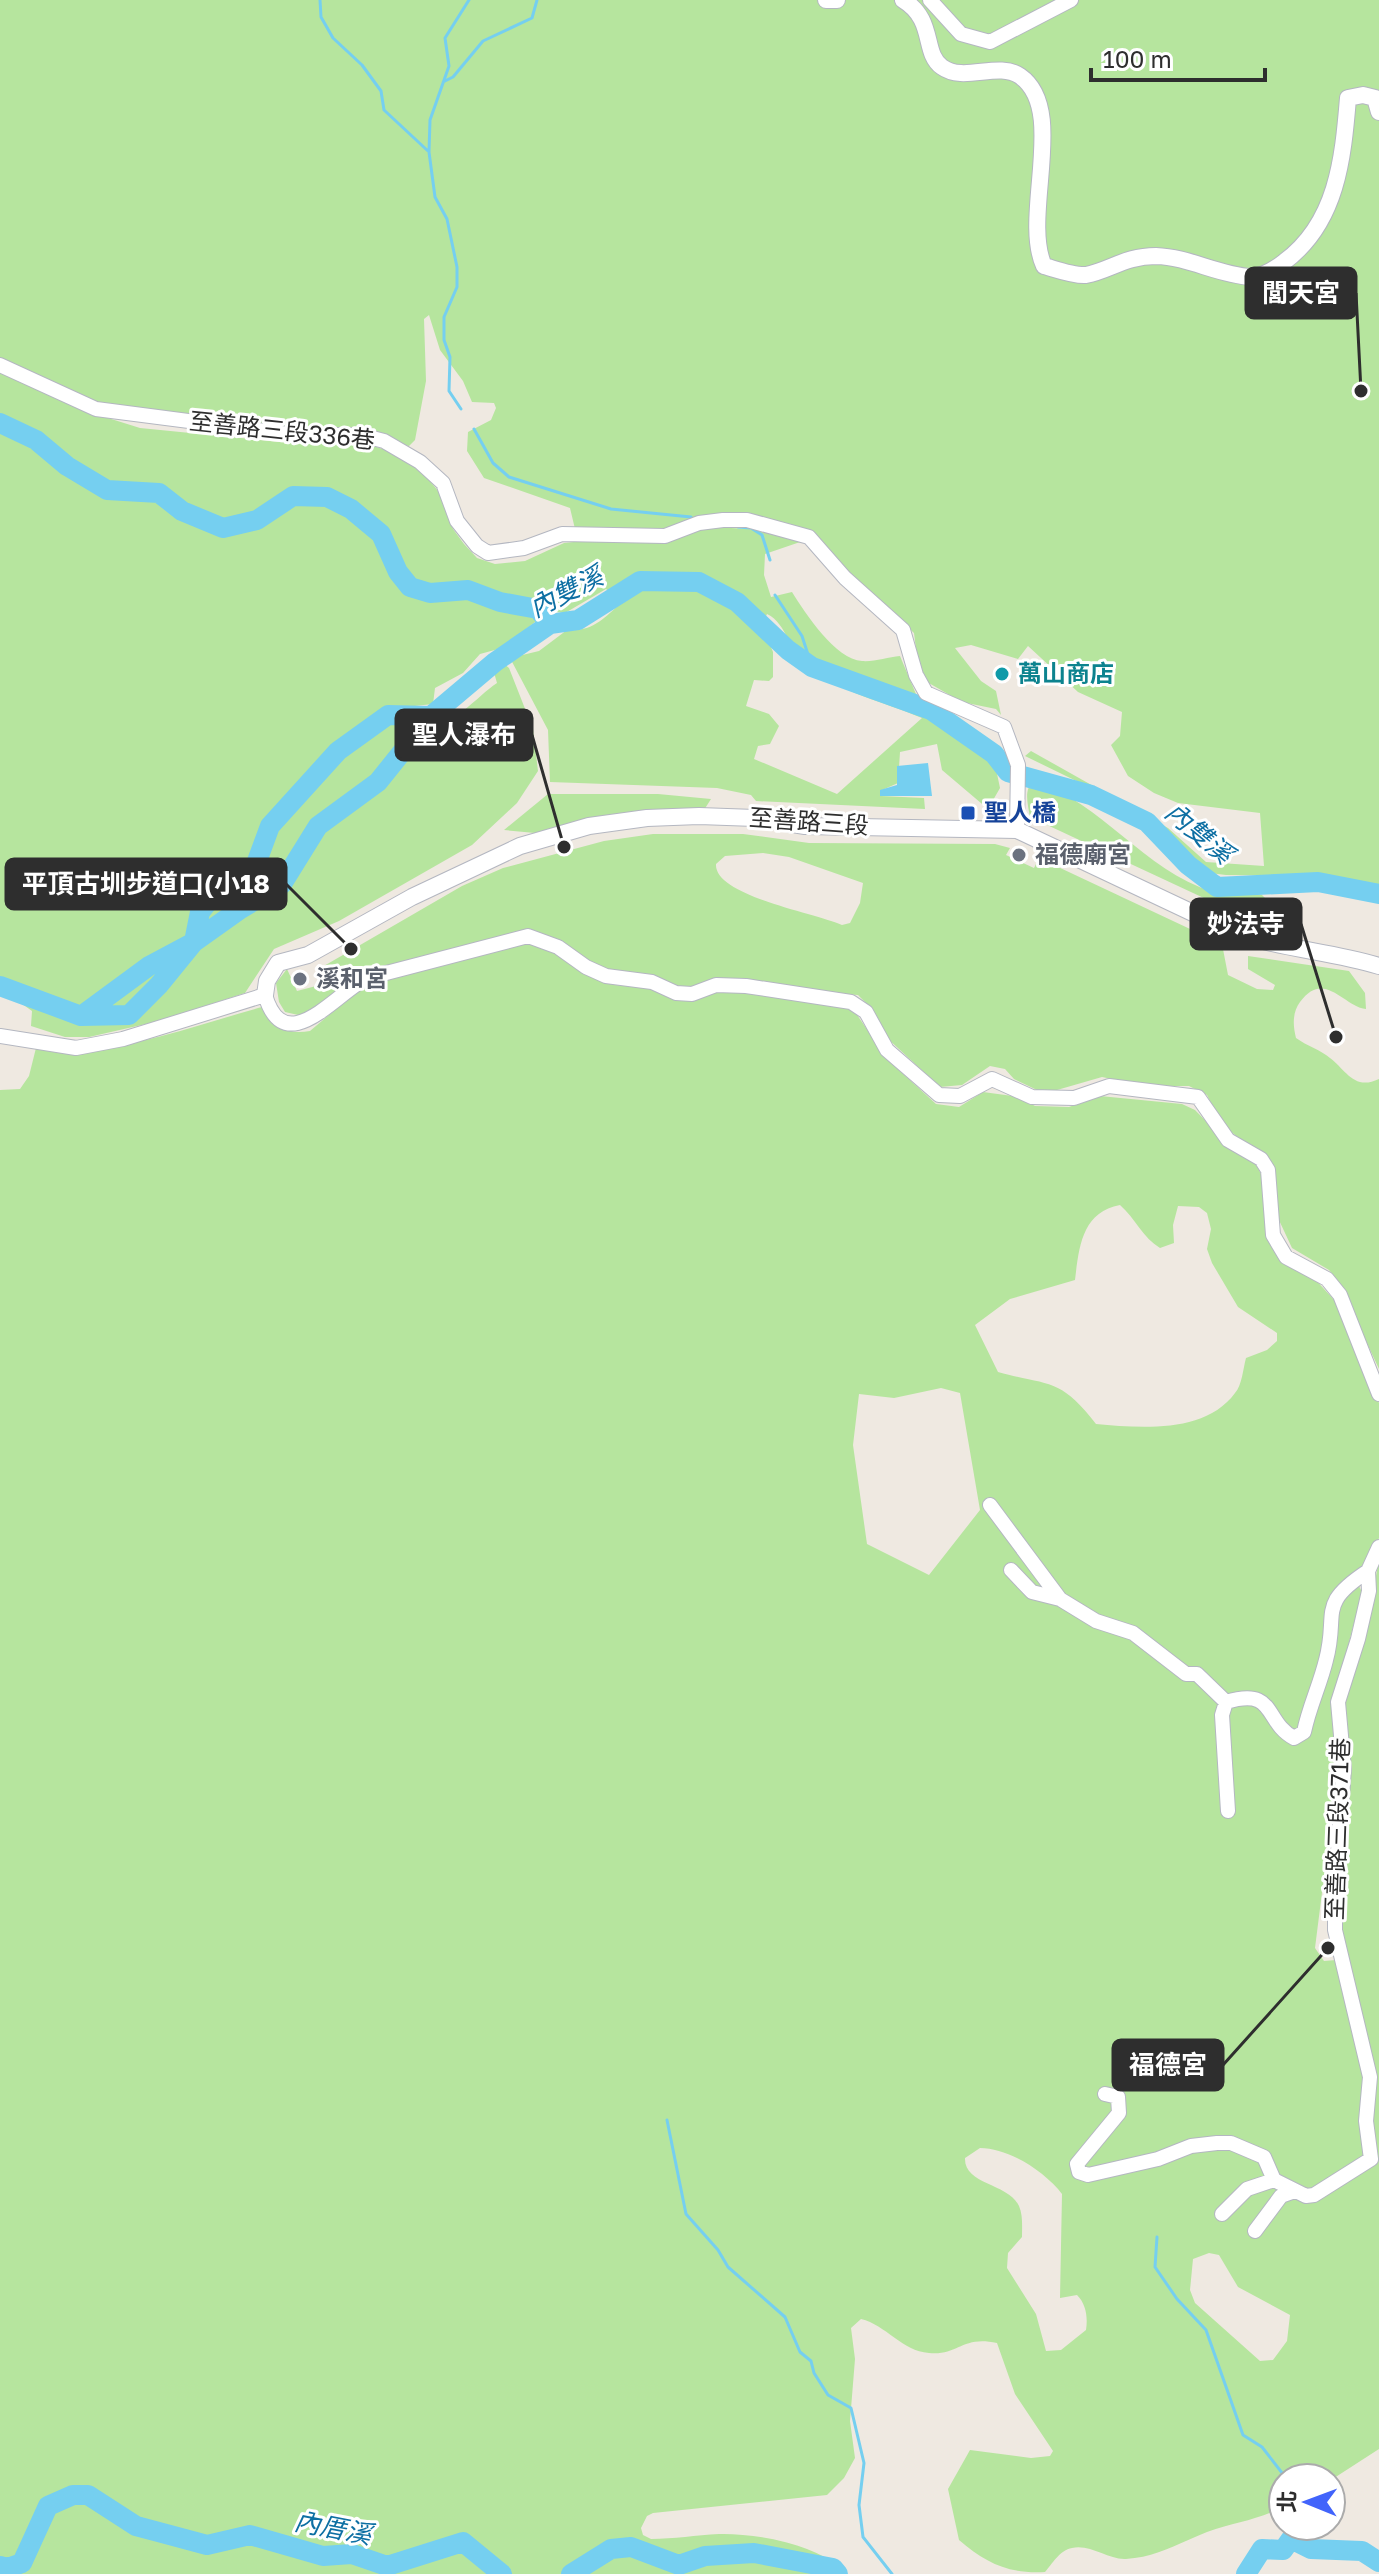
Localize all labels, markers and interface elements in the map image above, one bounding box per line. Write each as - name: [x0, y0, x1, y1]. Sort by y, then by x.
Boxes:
- scale bar: [1091, 32, 1265, 82]
- text: 100 m: [1103, 44, 1172, 73]
- callout: 閭天宮: [1246, 268, 1356, 318]
- text: 閭天宮: [1262, 277, 1340, 308]
- street label: 至善路三段336巷: [188, 405, 376, 454]
- water label: 內雙溪: [524, 558, 611, 623]
- place label: 萬山商店: [1018, 658, 1114, 687]
- marker: 萬山商店: [993, 665, 1011, 683]
- callout: 聖人瀑布: [396, 710, 532, 760]
- text: 聖人瀑布: [412, 719, 516, 750]
- water label: 內雙溪: [1159, 796, 1242, 872]
- place label: 聖人橋: [984, 797, 1056, 826]
- street label: 至善路三段: [748, 802, 870, 839]
- marker: 聖人橋: [959, 804, 977, 822]
- place label: 福德廟宮: [1035, 839, 1131, 868]
- marker: 福德廟宮: [1010, 846, 1028, 864]
- callout: 平頂古圳步道口(小18: [6, 859, 286, 909]
- text: 平頂古圳步道口(小18: [22, 868, 270, 899]
- callout: 妙法寺: [1191, 899, 1301, 949]
- text: 妙法寺: [1207, 908, 1285, 939]
- place label: 溪和宮: [316, 963, 388, 992]
- marker: 溪和宮: [291, 970, 309, 988]
- street label: 至善路三段371巷: [1319, 1737, 1354, 1921]
- callout: 福德宮: [1113, 2040, 1223, 2090]
- text: 福德宮: [1129, 2049, 1207, 2080]
- north arrow: [1267, 2462, 1347, 2542]
- text: 北: [1273, 2490, 1300, 2513]
- water label: 內厝溪: [292, 2505, 378, 2551]

